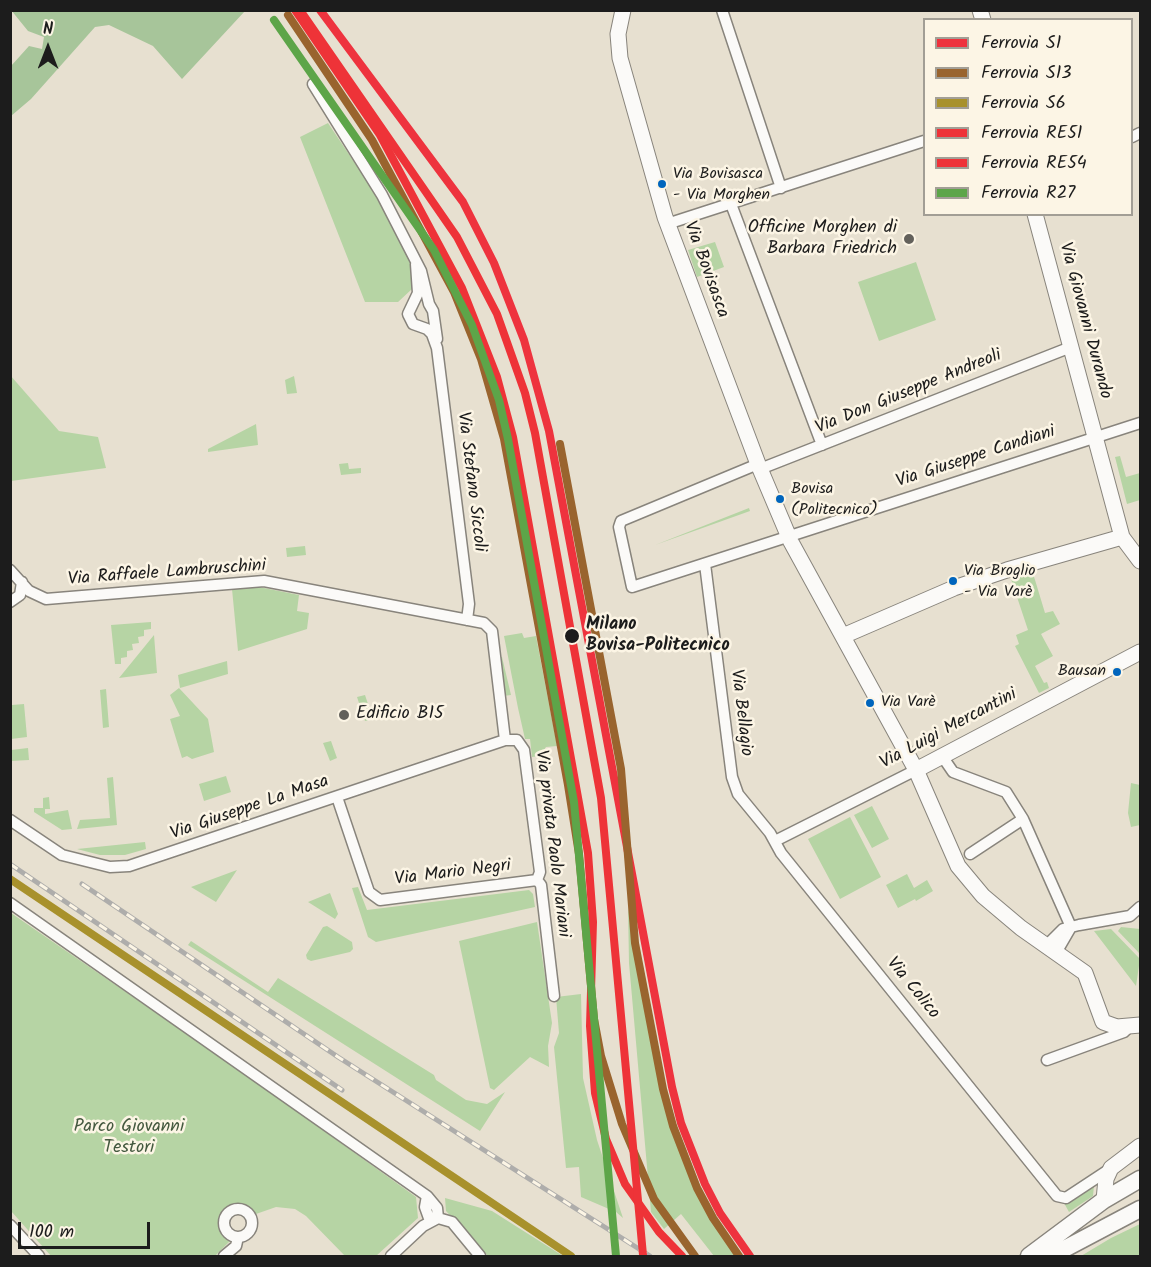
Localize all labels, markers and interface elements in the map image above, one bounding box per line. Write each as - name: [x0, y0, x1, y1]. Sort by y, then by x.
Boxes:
- text: N: [43, 17, 53, 42]
- north arrow: [18, 18, 78, 78]
- legend: [923, 18, 1133, 216]
- text: Ferrovia S1: [981, 29, 1061, 58]
- text: Ferrovia S13: [981, 59, 1072, 88]
- text: Ferrovia S6: [981, 89, 1066, 118]
- text: Ferrovia RE51: [981, 119, 1082, 148]
- text: Ferrovia RE54: [981, 149, 1087, 178]
- place label: Via Bovisasca - Via Morghen: [673, 165, 770, 203]
- marker: Via Bovisasca - Via Morghen: [656, 178, 668, 190]
- text: Ferrovia R27: [981, 179, 1075, 208]
- place label: Officine Morghen di Barbara Friedrich: [748, 218, 897, 260]
- street label: Via Bovisasca: [678, 219, 732, 321]
- marker: Officine Morghen di Barbara Friedrich: [902, 232, 916, 246]
- street label: Via Giovanni Durando: [1053, 240, 1115, 402]
- street label: Via Don Giuseppe Andreoli: [813, 346, 1005, 440]
- street label: Via Stefano Siccoli: [451, 411, 489, 553]
- street label: Via Giuseppe Candiani: [894, 422, 1058, 494]
- place label: Bovisa (Politecnico): [791, 480, 878, 518]
- marker: Bovisa (Politecnico): [774, 493, 786, 505]
- street label: Via Raffaele Lambruschini: [67, 556, 267, 592]
- place label: Via Broglio - Via Varè: [964, 562, 1036, 600]
- marker: Via Broglio - Via Varè: [947, 575, 959, 587]
- place label: Milano Bovisa-Politecnico: [586, 615, 730, 658]
- marker: Milano Bovisa-Politecnico: [563, 627, 581, 645]
- place label: Bausan: [1058, 662, 1106, 682]
- marker: Bausan: [1111, 666, 1123, 678]
- street label: Via Bellagio: [724, 668, 756, 758]
- street label: Via Luigi Mercantini: [877, 685, 1021, 775]
- place label: Via Varè: [881, 693, 936, 713]
- marker: Via Varè: [864, 697, 876, 709]
- place label: Edificio B15: [356, 704, 444, 726]
- marker: Edificio B15: [337, 708, 351, 722]
- street label: Via privata Paolo Mariani: [529, 749, 573, 939]
- street label: Via Giuseppe La Masa: [168, 772, 332, 846]
- street label: Via Mario Negri: [394, 856, 512, 892]
- street label: Via Colico: [881, 954, 943, 1024]
- park label: Parco Giovanni Testori: [74, 1117, 184, 1160]
- scale bar: [21, 1210, 153, 1248]
- text: 100 m: [29, 1218, 74, 1247]

